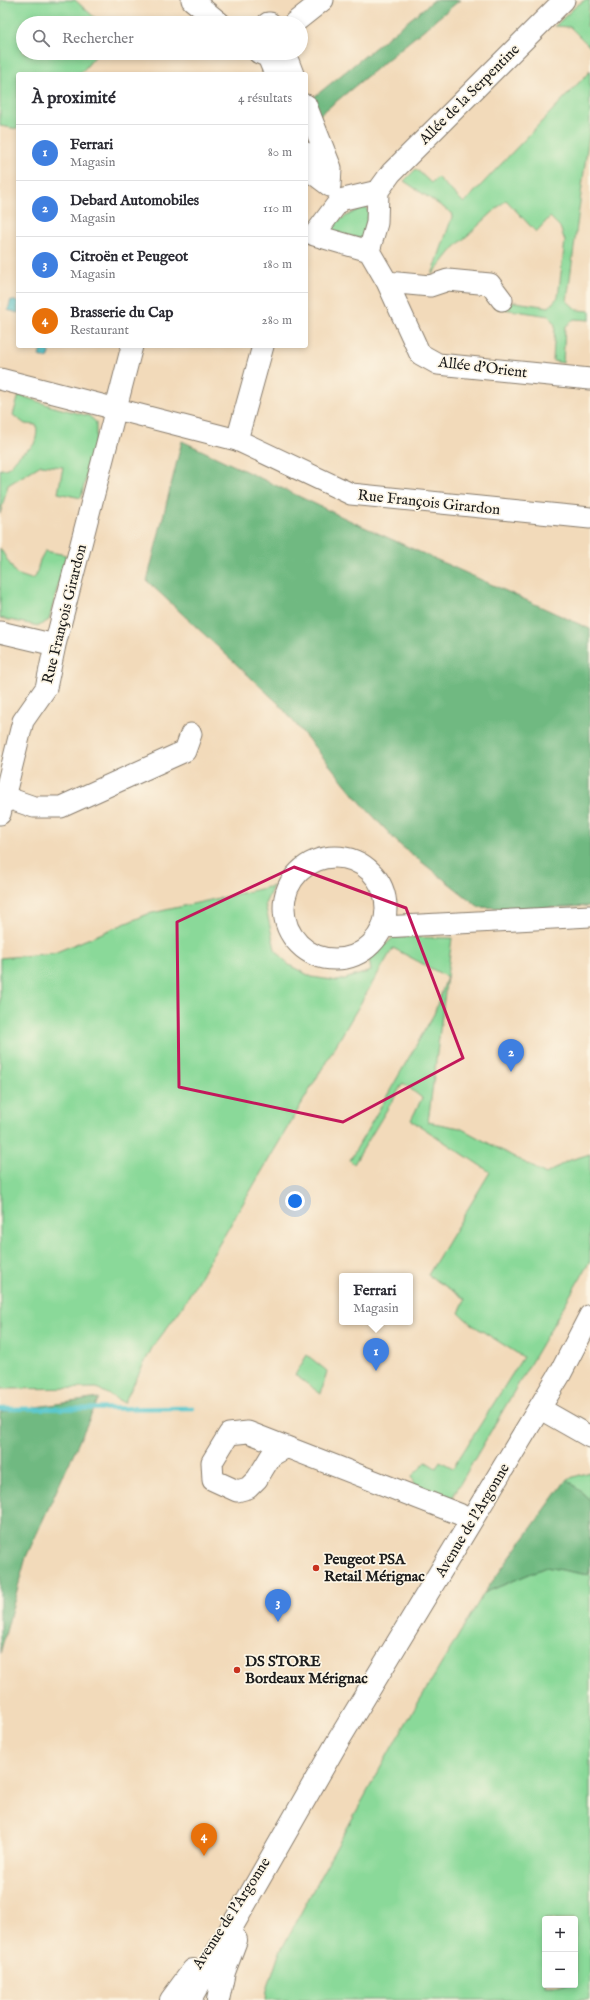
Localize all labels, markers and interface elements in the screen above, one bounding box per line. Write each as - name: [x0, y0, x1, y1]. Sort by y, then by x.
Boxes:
- search box: [16, 16, 308, 60]
- icon: search: [30, 27, 52, 49]
- text: Rechercher: [62, 29, 134, 48]
- street label: Allée de la Serpentine: [414, 40, 524, 149]
- text: À proximité: [32, 88, 116, 109]
- text: 4 résultats: [238, 90, 292, 107]
- text: Ferrari: [70, 135, 113, 154]
- text: 1: [43, 144, 47, 161]
- text: 80 m: [268, 144, 292, 161]
- text: Magasin: [70, 154, 116, 171]
- text: Debard Automobiles: [70, 191, 199, 210]
- text: 2: [42, 200, 48, 217]
- text: 110 m: [263, 200, 292, 217]
- text: Magasin: [70, 210, 116, 227]
- text: Citroën et Peugeot: [70, 247, 188, 266]
- text: 3: [43, 256, 47, 273]
- text: 180 m: [263, 256, 292, 273]
- text: Magasin: [70, 266, 116, 283]
- text: Brasserie du Cap: [70, 303, 173, 322]
- text: 4: [42, 312, 48, 329]
- text: 280 m: [262, 312, 292, 329]
- text: Restaurant: [70, 322, 129, 339]
- street label: Allée d'Orient: [436, 353, 528, 382]
- street label: Rue François Girardon: [357, 486, 501, 519]
- street label: Rue François Girardon: [38, 542, 91, 686]
- pin: 2: [498, 1039, 524, 1072]
- your location: [285, 1191, 305, 1211]
- popup: [339, 1273, 413, 1325]
- text: Ferrari: [353, 1281, 397, 1300]
- text: Magasin: [353, 1300, 399, 1317]
- pin: 1: [363, 1338, 389, 1371]
- street label: Avenue de l'Argonne: [430, 1460, 514, 1582]
- place label: Peugeot PSA Retail Mérignac: [324, 1550, 425, 1586]
- marker: Peugeot PSA Retail Mérignac: [311, 1563, 321, 1573]
- pin: 3: [265, 1589, 291, 1622]
- place label: DS STORE Bordeaux Mérignac: [245, 1652, 368, 1688]
- marker: DS STORE Bordeaux Mérignac: [232, 1665, 242, 1675]
- pin: 4: [191, 1823, 217, 1856]
- street label: Avenue de l'Argonne: [188, 1854, 275, 1974]
- map controls: [542, 1916, 578, 1988]
- button: +: [542, 1916, 578, 1952]
- button: −: [542, 1952, 578, 1988]

